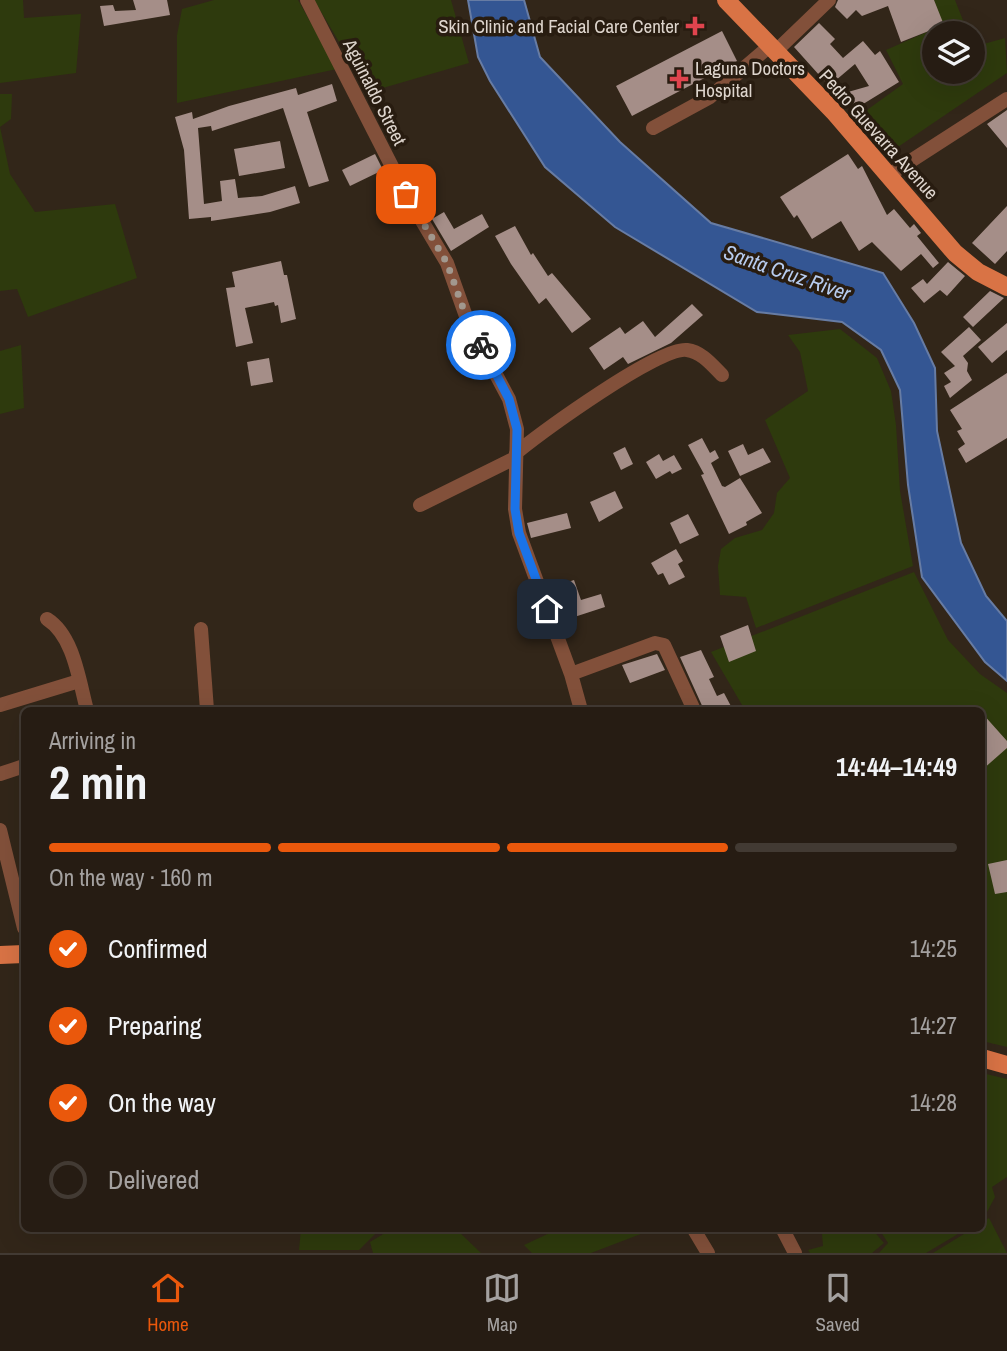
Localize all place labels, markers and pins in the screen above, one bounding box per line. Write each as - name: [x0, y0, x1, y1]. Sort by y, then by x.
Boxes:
- place label: Skin Clinic and Facial Care Center: [438, 13, 680, 39]
- marker: Skin Clinic and Facial Care Center: [685, 16, 705, 36]
- place label: Laguna Doctors Hospital: [695, 55, 805, 103]
- marker: Laguna Doctors Hospital: [669, 69, 689, 89]
- pin: [376, 164, 436, 224]
- pin: [517, 579, 577, 639]

